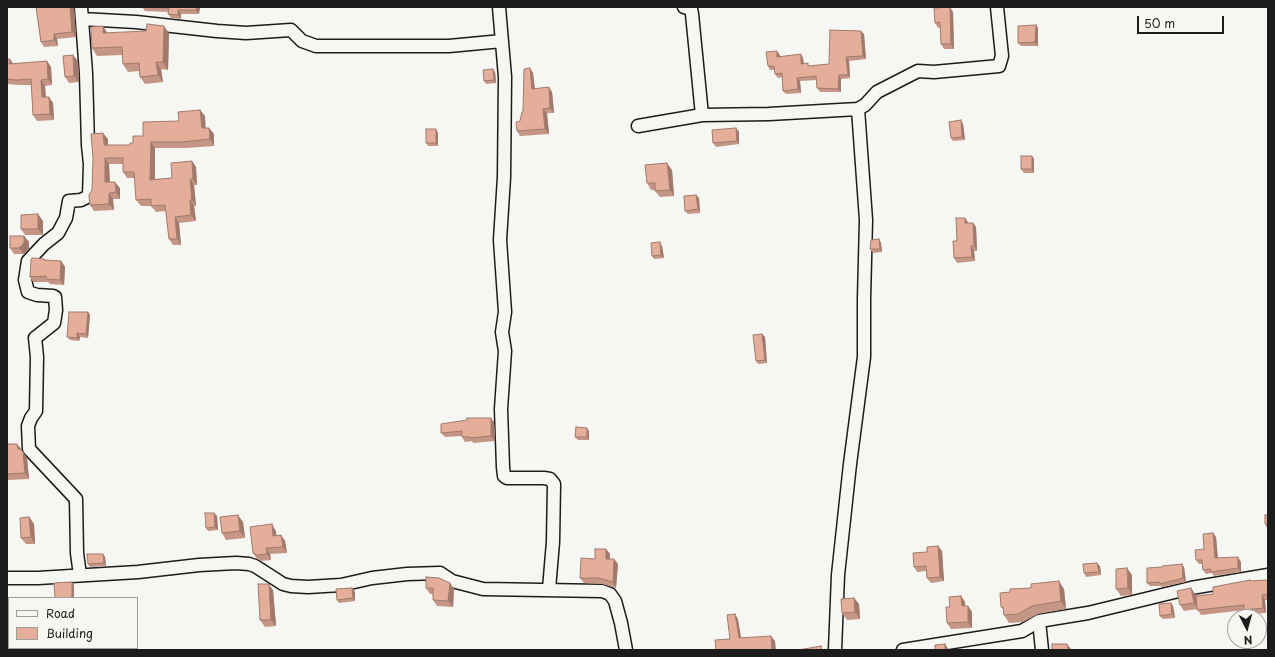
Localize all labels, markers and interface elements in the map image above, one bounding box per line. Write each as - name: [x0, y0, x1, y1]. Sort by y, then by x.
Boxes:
- scale bar: [1139, 8, 1226, 34]
- text: 50 m: [1144, 14, 1175, 32]
- legend: [8, 597, 138, 649]
- text: Road: [46, 604, 75, 622]
- north arrow: [1227, 609, 1267, 649]
- text: Building: [46, 624, 93, 642]
- text: N: [1243, 632, 1253, 649]

